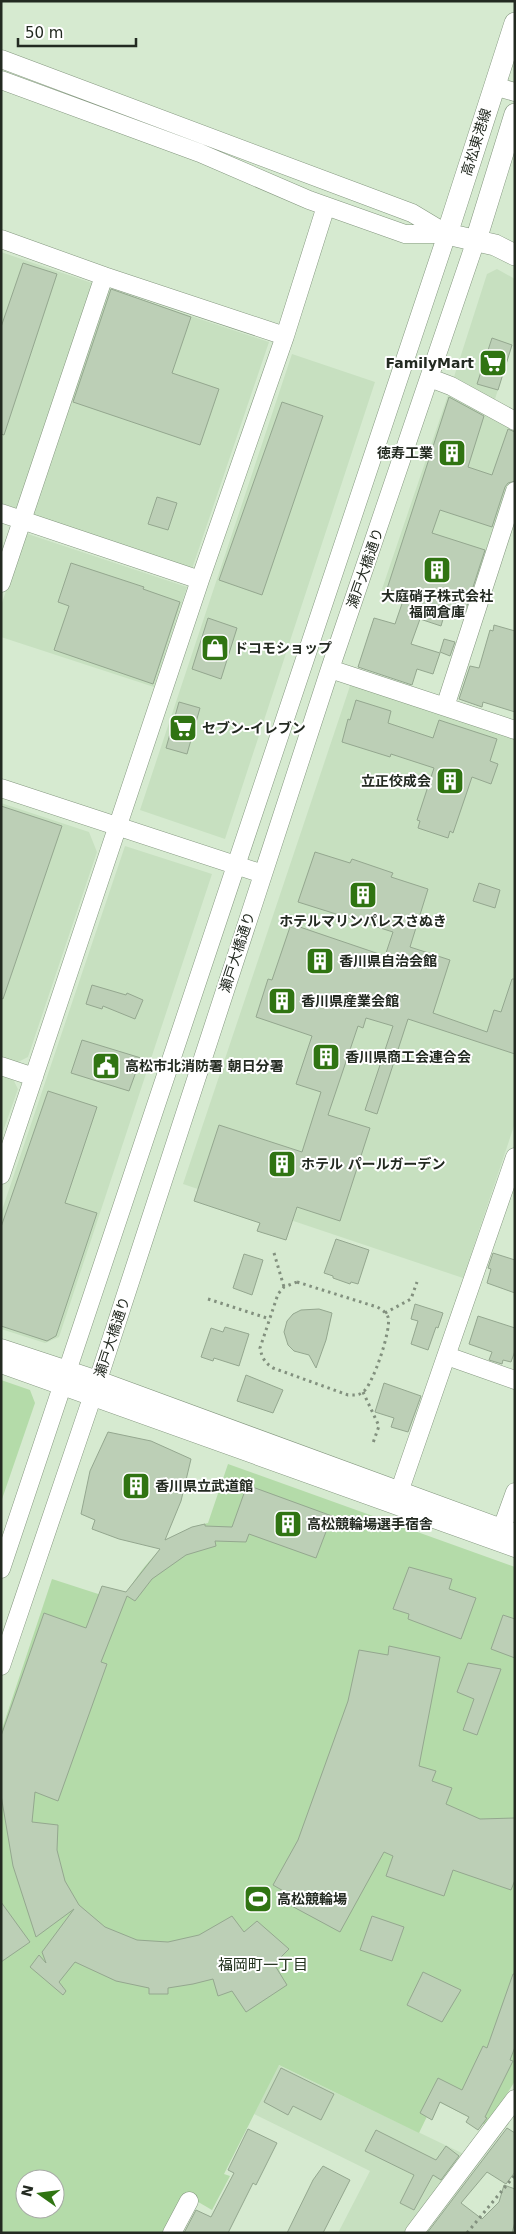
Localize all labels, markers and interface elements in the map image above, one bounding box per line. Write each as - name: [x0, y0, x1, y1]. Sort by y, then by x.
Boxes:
- scale bar: [18, 15, 135, 47]
- text: 50 m: [25, 24, 63, 42]
- street label: 高松東港線: [458, 106, 494, 178]
- supermarket icon: FamilyMart: [478, 348, 508, 378]
- place label: FamilyMart: [386, 355, 474, 371]
- building icon: 徳寿工業: [437, 438, 467, 468]
- place label: 徳寿工業: [377, 445, 433, 461]
- street label: 瀬戸大橋通り: [344, 526, 386, 610]
- building icon: 大庭硝子株式会社 福岡倉庫: [422, 555, 452, 585]
- place label: 大庭硝子株式会社 福岡倉庫: [381, 588, 493, 620]
- shop icon: ドコモショップ: [200, 633, 230, 663]
- place label: ドコモショップ: [234, 640, 332, 656]
- supermarket icon: セブン-イレブン: [168, 713, 198, 743]
- place label: セブン-イレブン: [202, 720, 306, 736]
- building icon: 立正佼成会: [435, 766, 465, 796]
- place label: 立正佼成会: [361, 773, 431, 789]
- building icon: ホテルマリンパレスさぬき: [348, 880, 378, 910]
- street label: 瀬戸大橋通り: [216, 910, 258, 994]
- place label: ホテルマリンパレスさぬき: [279, 913, 447, 929]
- building icon: 香川県自治会館: [305, 946, 335, 976]
- place label: 香川県自治会館: [339, 953, 437, 969]
- building icon: 香川県産業会館: [267, 986, 297, 1016]
- place label: 香川県産業会館: [301, 993, 399, 1009]
- building icon: 香川県商工会連合会: [311, 1042, 341, 1072]
- place label: 香川県商工会連合会: [345, 1049, 471, 1065]
- public building icon: 高松市北消防署 朝日分署: [91, 1051, 121, 1081]
- place label: 高松市北消防署 朝日分署: [125, 1058, 284, 1074]
- building icon: ホテル パールガーデン: [267, 1149, 297, 1179]
- place label: ホテル パールガーデン: [301, 1156, 445, 1172]
- street label: 瀬戸大橋通り: [91, 1295, 133, 1379]
- building icon: 香川県立武道館: [121, 1471, 151, 1501]
- place label: 香川県立武道館: [155, 1478, 253, 1494]
- building icon: 高松競輪場選手宿舎: [273, 1509, 303, 1539]
- place label: 高松競輪場選手宿舎: [307, 1516, 433, 1532]
- sports icon: 高松競輪場: [243, 1884, 273, 1914]
- place label: 高松競輪場: [277, 1891, 347, 1907]
- district label: 福岡町一丁目: [218, 1956, 308, 1974]
- north arrow: [15, 2169, 65, 2219]
- text: N: [18, 2183, 37, 2198]

